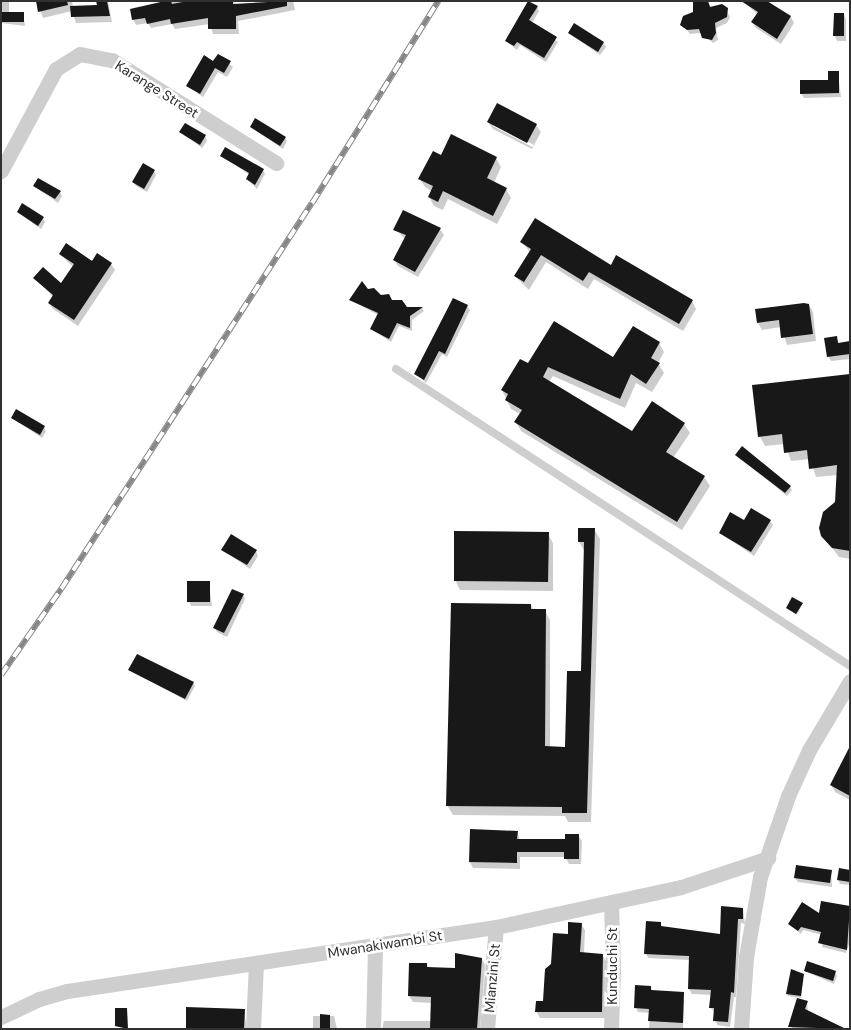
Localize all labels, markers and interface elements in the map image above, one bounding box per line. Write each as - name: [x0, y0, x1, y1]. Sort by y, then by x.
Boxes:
- street label: Karange Street: [112, 57, 202, 121]
- street label: Mwanakiwambi St: [326, 927, 444, 961]
- street label: Kunduchi St: [604, 927, 620, 1005]
- street label: Mianzini St: [481, 943, 503, 1013]

